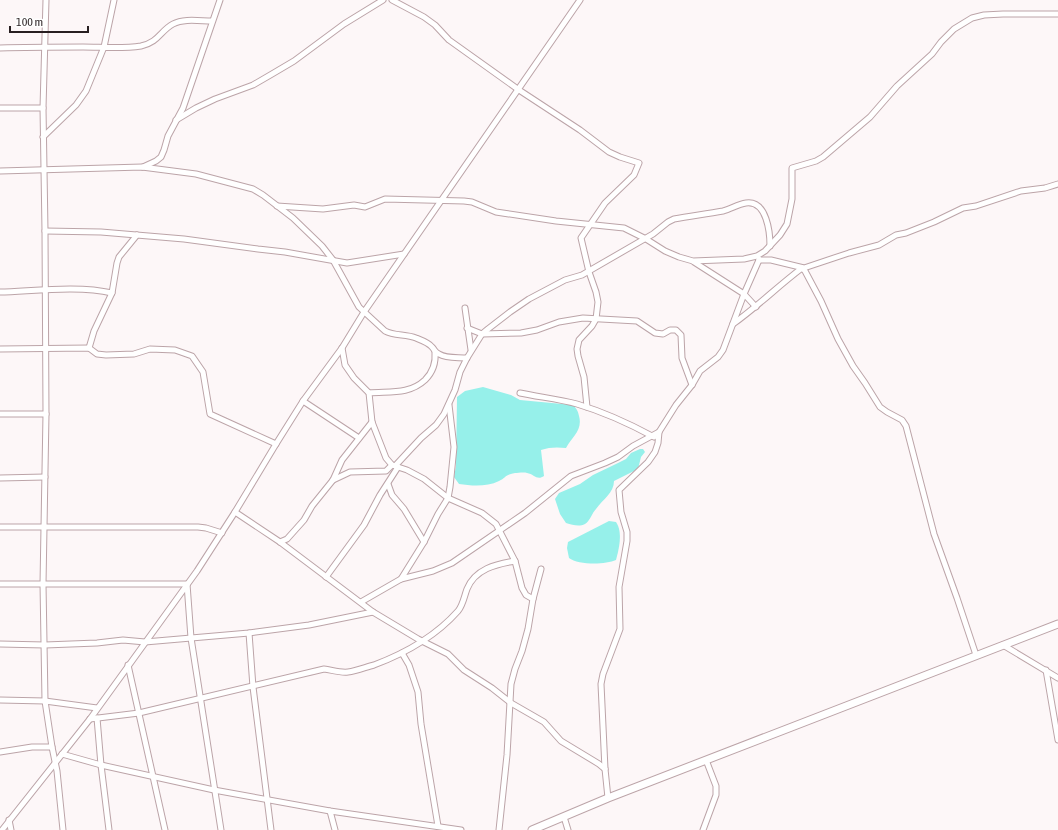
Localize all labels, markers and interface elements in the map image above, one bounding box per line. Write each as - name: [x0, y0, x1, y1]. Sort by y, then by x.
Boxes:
- scale bar: [10, 8, 88, 34]
- text: 100 m: [16, 15, 43, 29]

